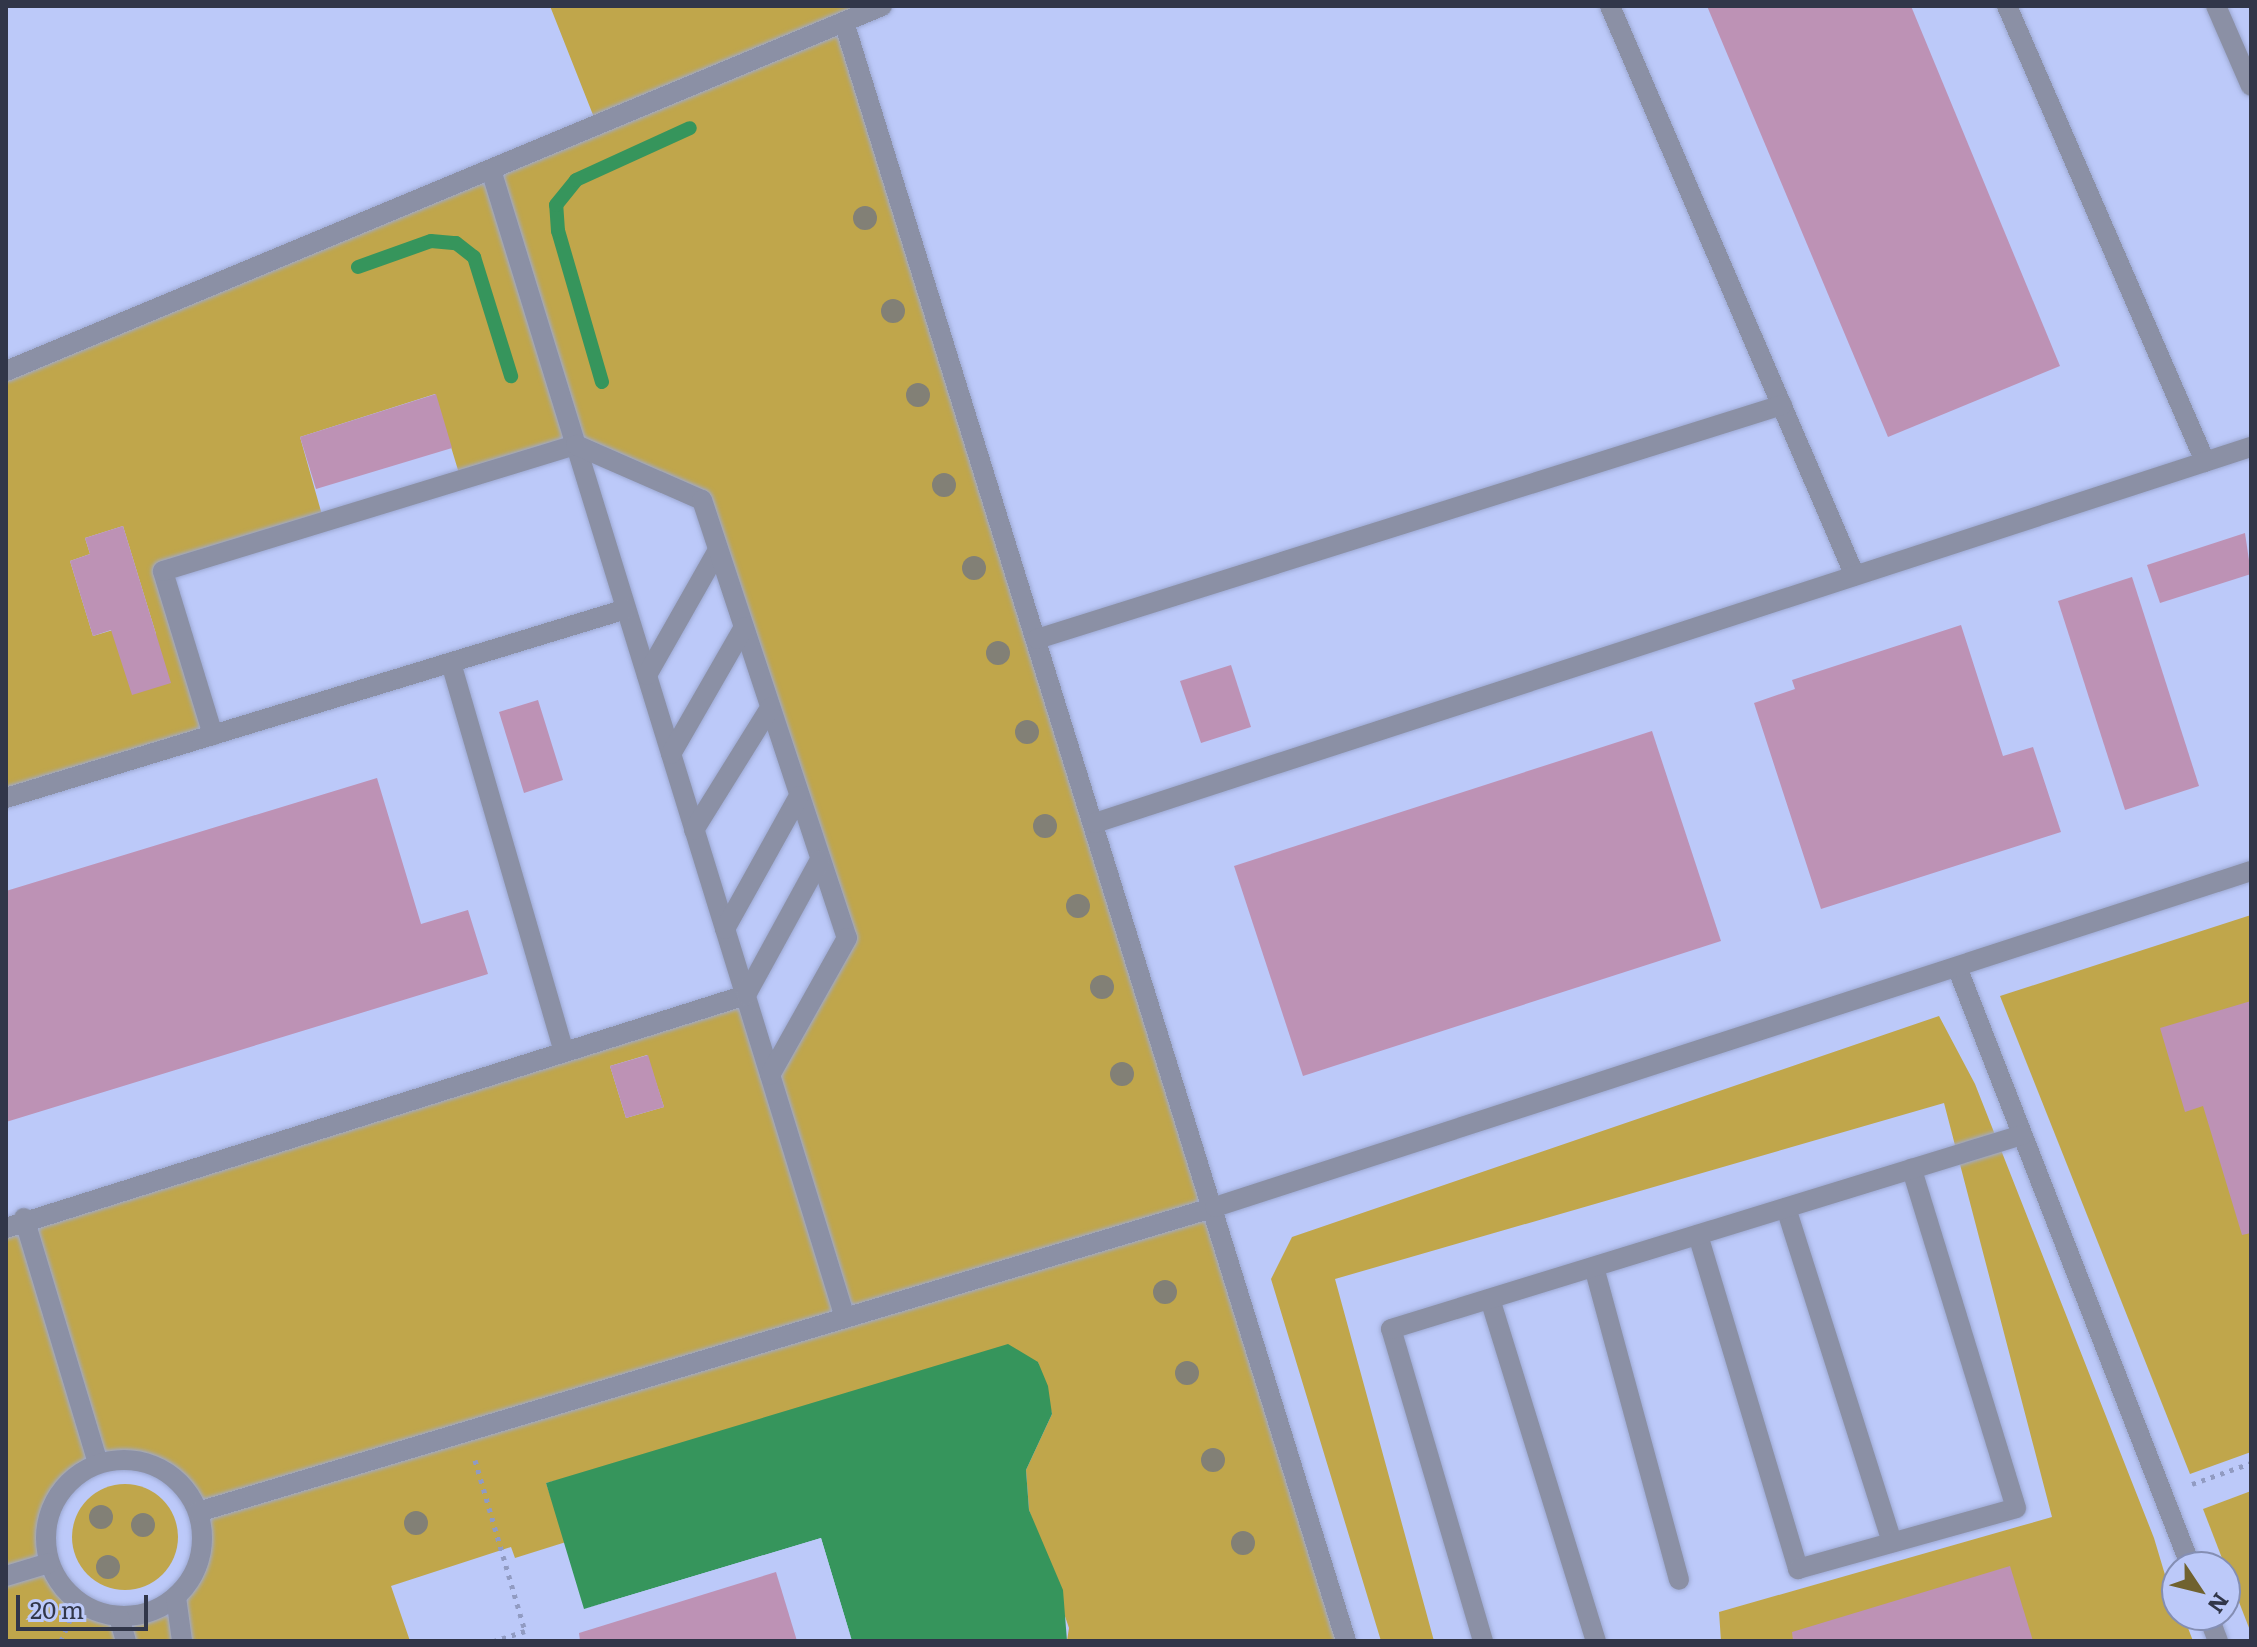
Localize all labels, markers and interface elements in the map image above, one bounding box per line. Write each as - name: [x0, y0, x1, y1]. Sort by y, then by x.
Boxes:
- north arrow: [2161, 1551, 2241, 1631]
- scale bar: [20, 1579, 152, 1629]
- text: N: [2201, 1587, 2238, 1621]
- text: 20 m: [30, 1591, 84, 1626]

